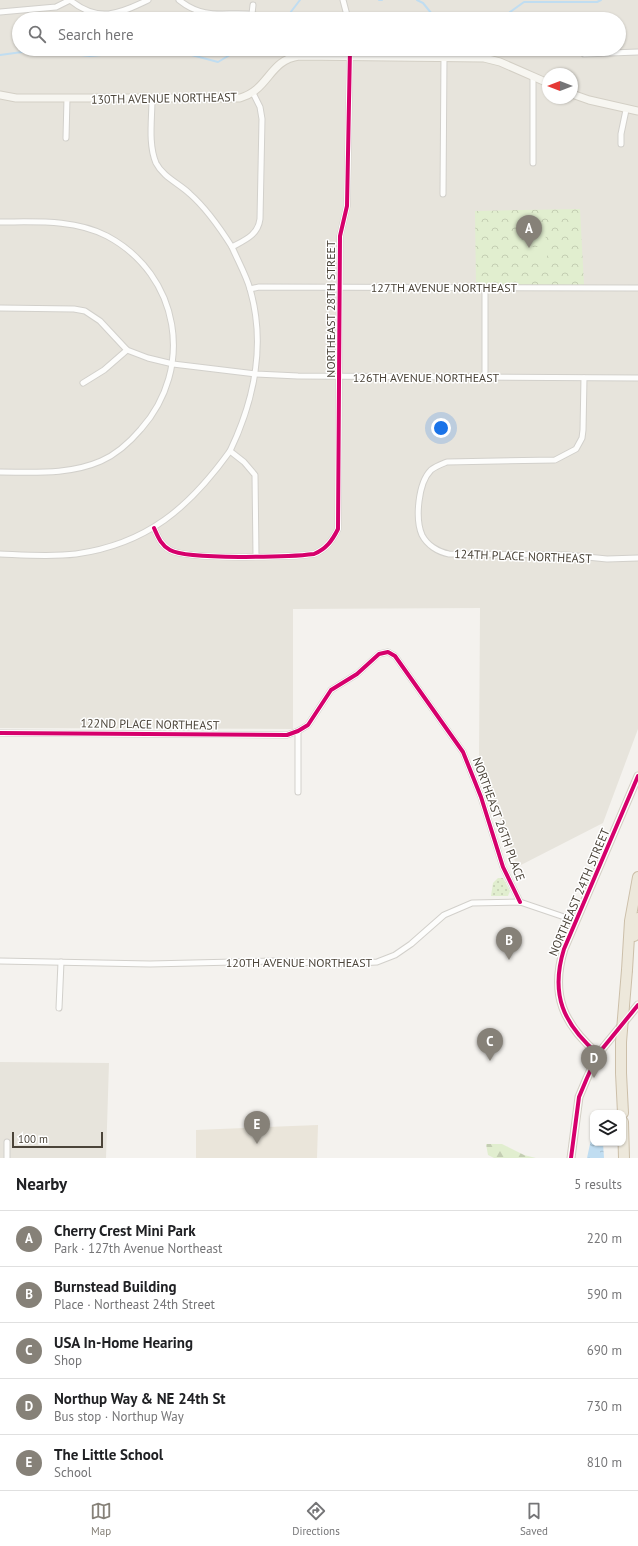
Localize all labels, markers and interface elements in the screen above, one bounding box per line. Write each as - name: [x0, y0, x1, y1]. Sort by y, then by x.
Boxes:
- search box: [12, 12, 626, 56]
- icon: search: [26, 23, 48, 45]
- text: Search here: [58, 25, 134, 44]
- north arrow: [542, 68, 578, 104]
- street label: 130TH AVENUE NORTHEAST: [91, 89, 238, 107]
- pin: A: [516, 215, 542, 248]
- street label: NORTHEAST 28TH STREET: [323, 240, 338, 378]
- street label: 127TH AVENUE NORTHEAST: [371, 280, 517, 295]
- street label: 126TH AVENUE NORTHEAST: [353, 370, 499, 385]
- your location: [431, 418, 451, 438]
- street label: 124TH PLACE NORTHEAST: [454, 546, 592, 566]
- street label: 122ND PLACE NORTHEAST: [80, 715, 220, 733]
- street label: NORTHEAST 26TH PLACE: [470, 755, 528, 883]
- street label: NORTHEAST 24TH STREET: [545, 826, 613, 958]
- pin: B: [496, 927, 522, 960]
- street label: 120TH AVENUE NORTHEAST: [226, 955, 372, 970]
- pin: C: [477, 1028, 503, 1061]
- pin: D: [581, 1045, 607, 1078]
- map controls: [590, 1110, 626, 1146]
- button: layers: [590, 1110, 626, 1146]
- pin: E: [244, 1111, 270, 1144]
- scale bar: [12, 1130, 103, 1149]
- text: 100 m: [18, 1132, 48, 1146]
- text: Nearby: [16, 1173, 67, 1195]
- text: 5 results: [574, 1176, 622, 1193]
- text: Cherry Crest Mini Park: [54, 1221, 196, 1240]
- text: A: [25, 1230, 33, 1247]
- text: 220 m: [587, 1230, 622, 1247]
- text: Park · 127th Avenue Northeast: [54, 1240, 223, 1257]
- text: Burnstead Building: [54, 1277, 177, 1296]
- text: B: [25, 1286, 33, 1303]
- text: 590 m: [587, 1286, 622, 1303]
- text: Place · Northeast 24th Street: [54, 1296, 215, 1313]
- text: USA In-Home Hearing: [54, 1333, 193, 1352]
- text: C: [25, 1342, 33, 1359]
- text: 690 m: [587, 1342, 622, 1359]
- text: Shop: [54, 1352, 82, 1369]
- text: Northup Way & NE 24th St: [54, 1389, 226, 1408]
- text: D: [25, 1398, 33, 1415]
- text: 730 m: [587, 1398, 622, 1415]
- text: Bus stop · Northup Way: [54, 1408, 184, 1425]
- text: The Little School: [54, 1445, 163, 1464]
- text: E: [26, 1454, 32, 1471]
- text: 810 m: [587, 1454, 622, 1471]
- text: School: [54, 1464, 92, 1481]
- tab: Map: [90, 1500, 112, 1538]
- tab: Directions: [292, 1500, 340, 1538]
- tab: Saved: [520, 1500, 548, 1538]

